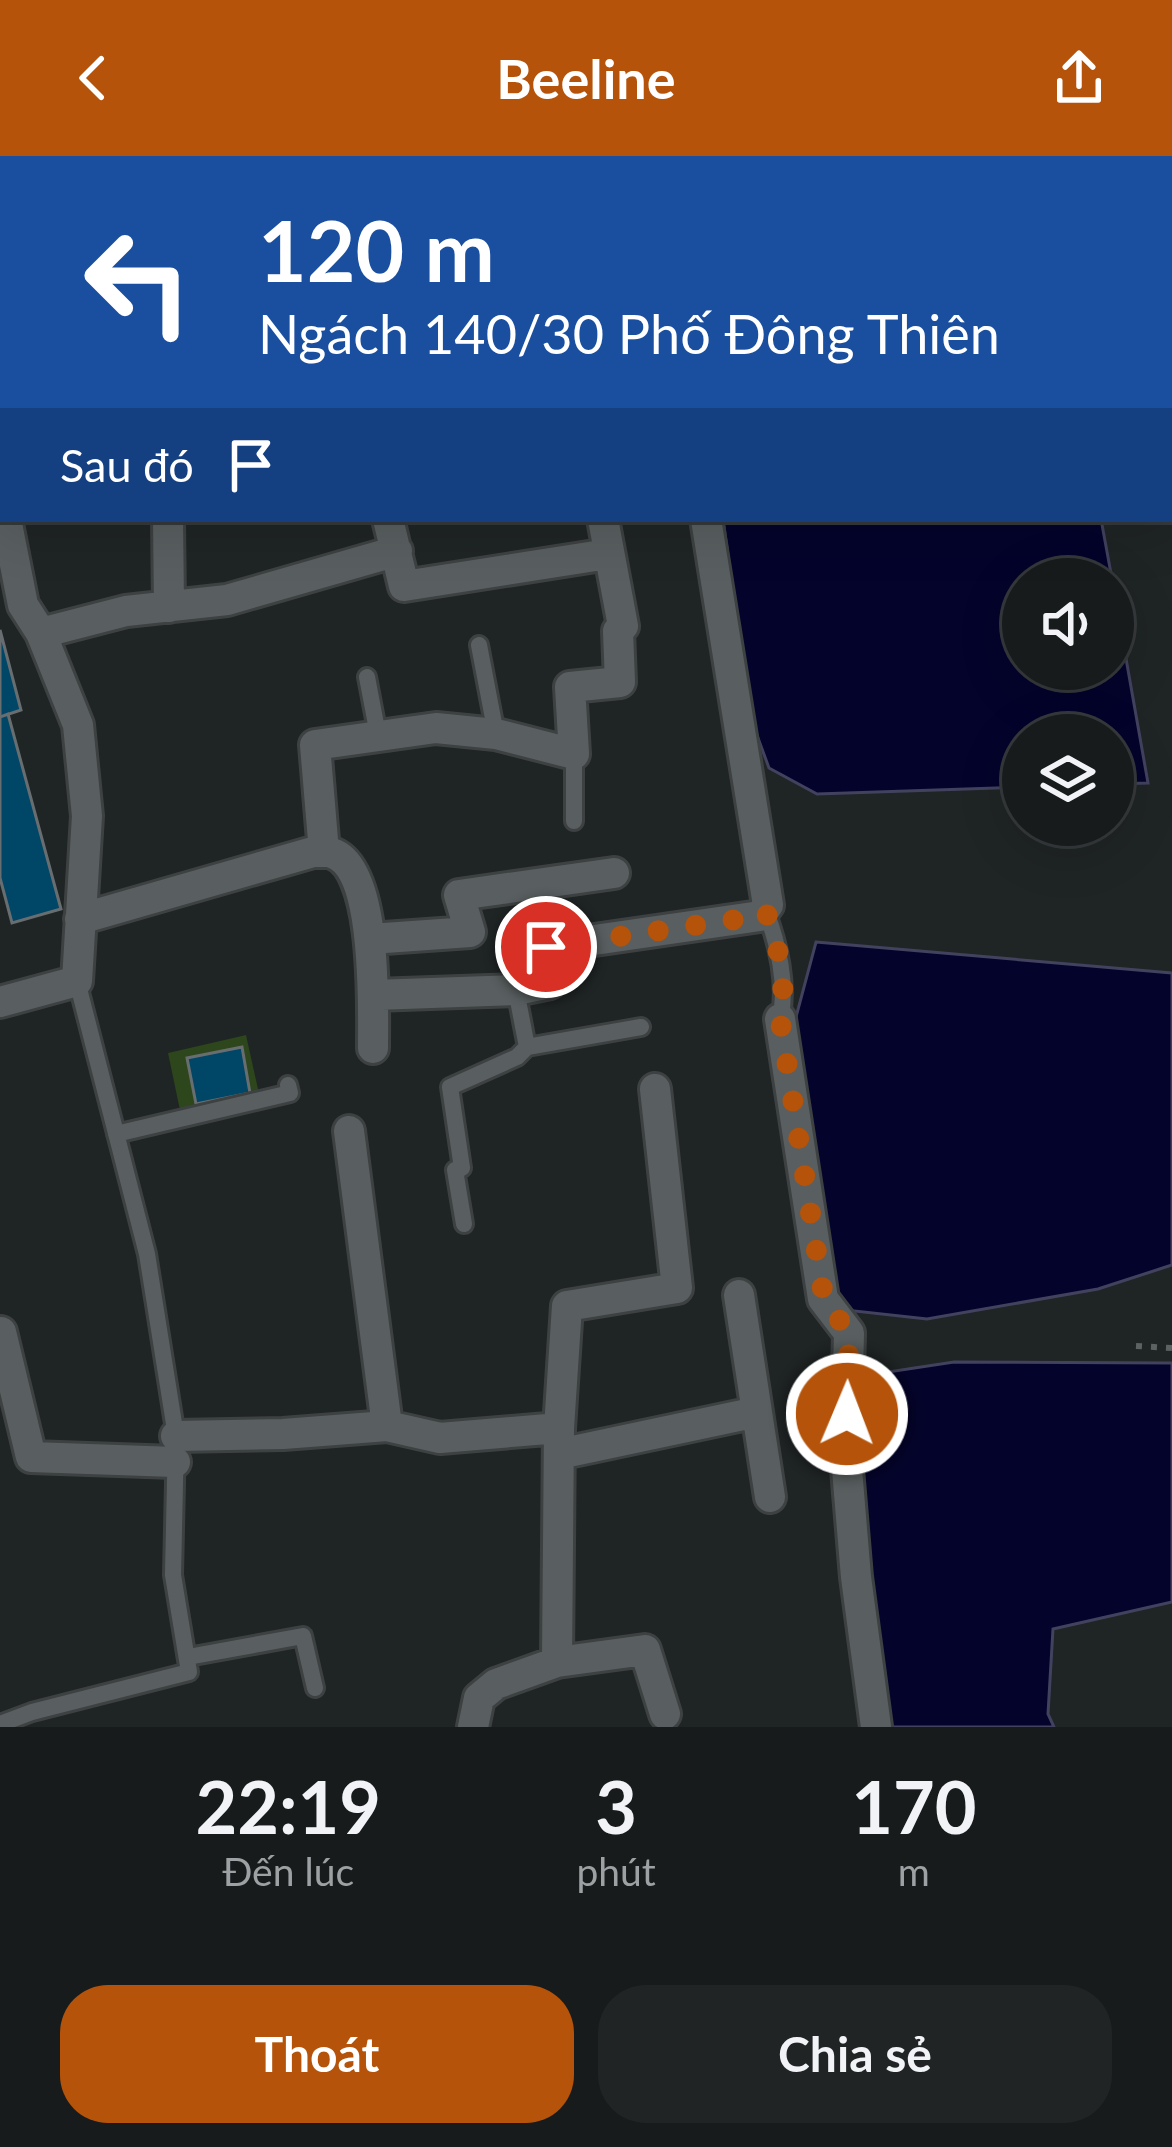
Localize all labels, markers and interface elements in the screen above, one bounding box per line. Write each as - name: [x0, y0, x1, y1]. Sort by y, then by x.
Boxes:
- icon: back: [60, 45, 126, 111]
- icon: share: [1046, 45, 1112, 111]
- text: Beeline: [496, 46, 676, 111]
- text: 120 m: [258, 199, 495, 300]
- icon: left: [60, 204, 216, 360]
- text: Ngách 140/30 Phố Đông Thiên: [258, 301, 1000, 366]
- icon: arrive: [218, 432, 284, 498]
- text: Sau đó: [60, 438, 194, 492]
- map controls: [1002, 558, 1134, 846]
- button: sound: [1002, 558, 1134, 690]
- button: layers: [1002, 714, 1134, 846]
- pin: [495, 896, 597, 998]
- icon: arrive: [513, 914, 579, 980]
- position arrow: [784, 1351, 910, 1477]
- text: 22:19: [195, 1763, 381, 1849]
- text: 3: [595, 1763, 637, 1849]
- text: 170: [851, 1763, 977, 1849]
- text: Đến lúc: [222, 1848, 354, 1894]
- text: phút: [576, 1848, 656, 1894]
- text: m: [898, 1848, 930, 1894]
- button: Thoát: [60, 1985, 574, 2123]
- button: Chia sẻ: [598, 1985, 1112, 2123]

